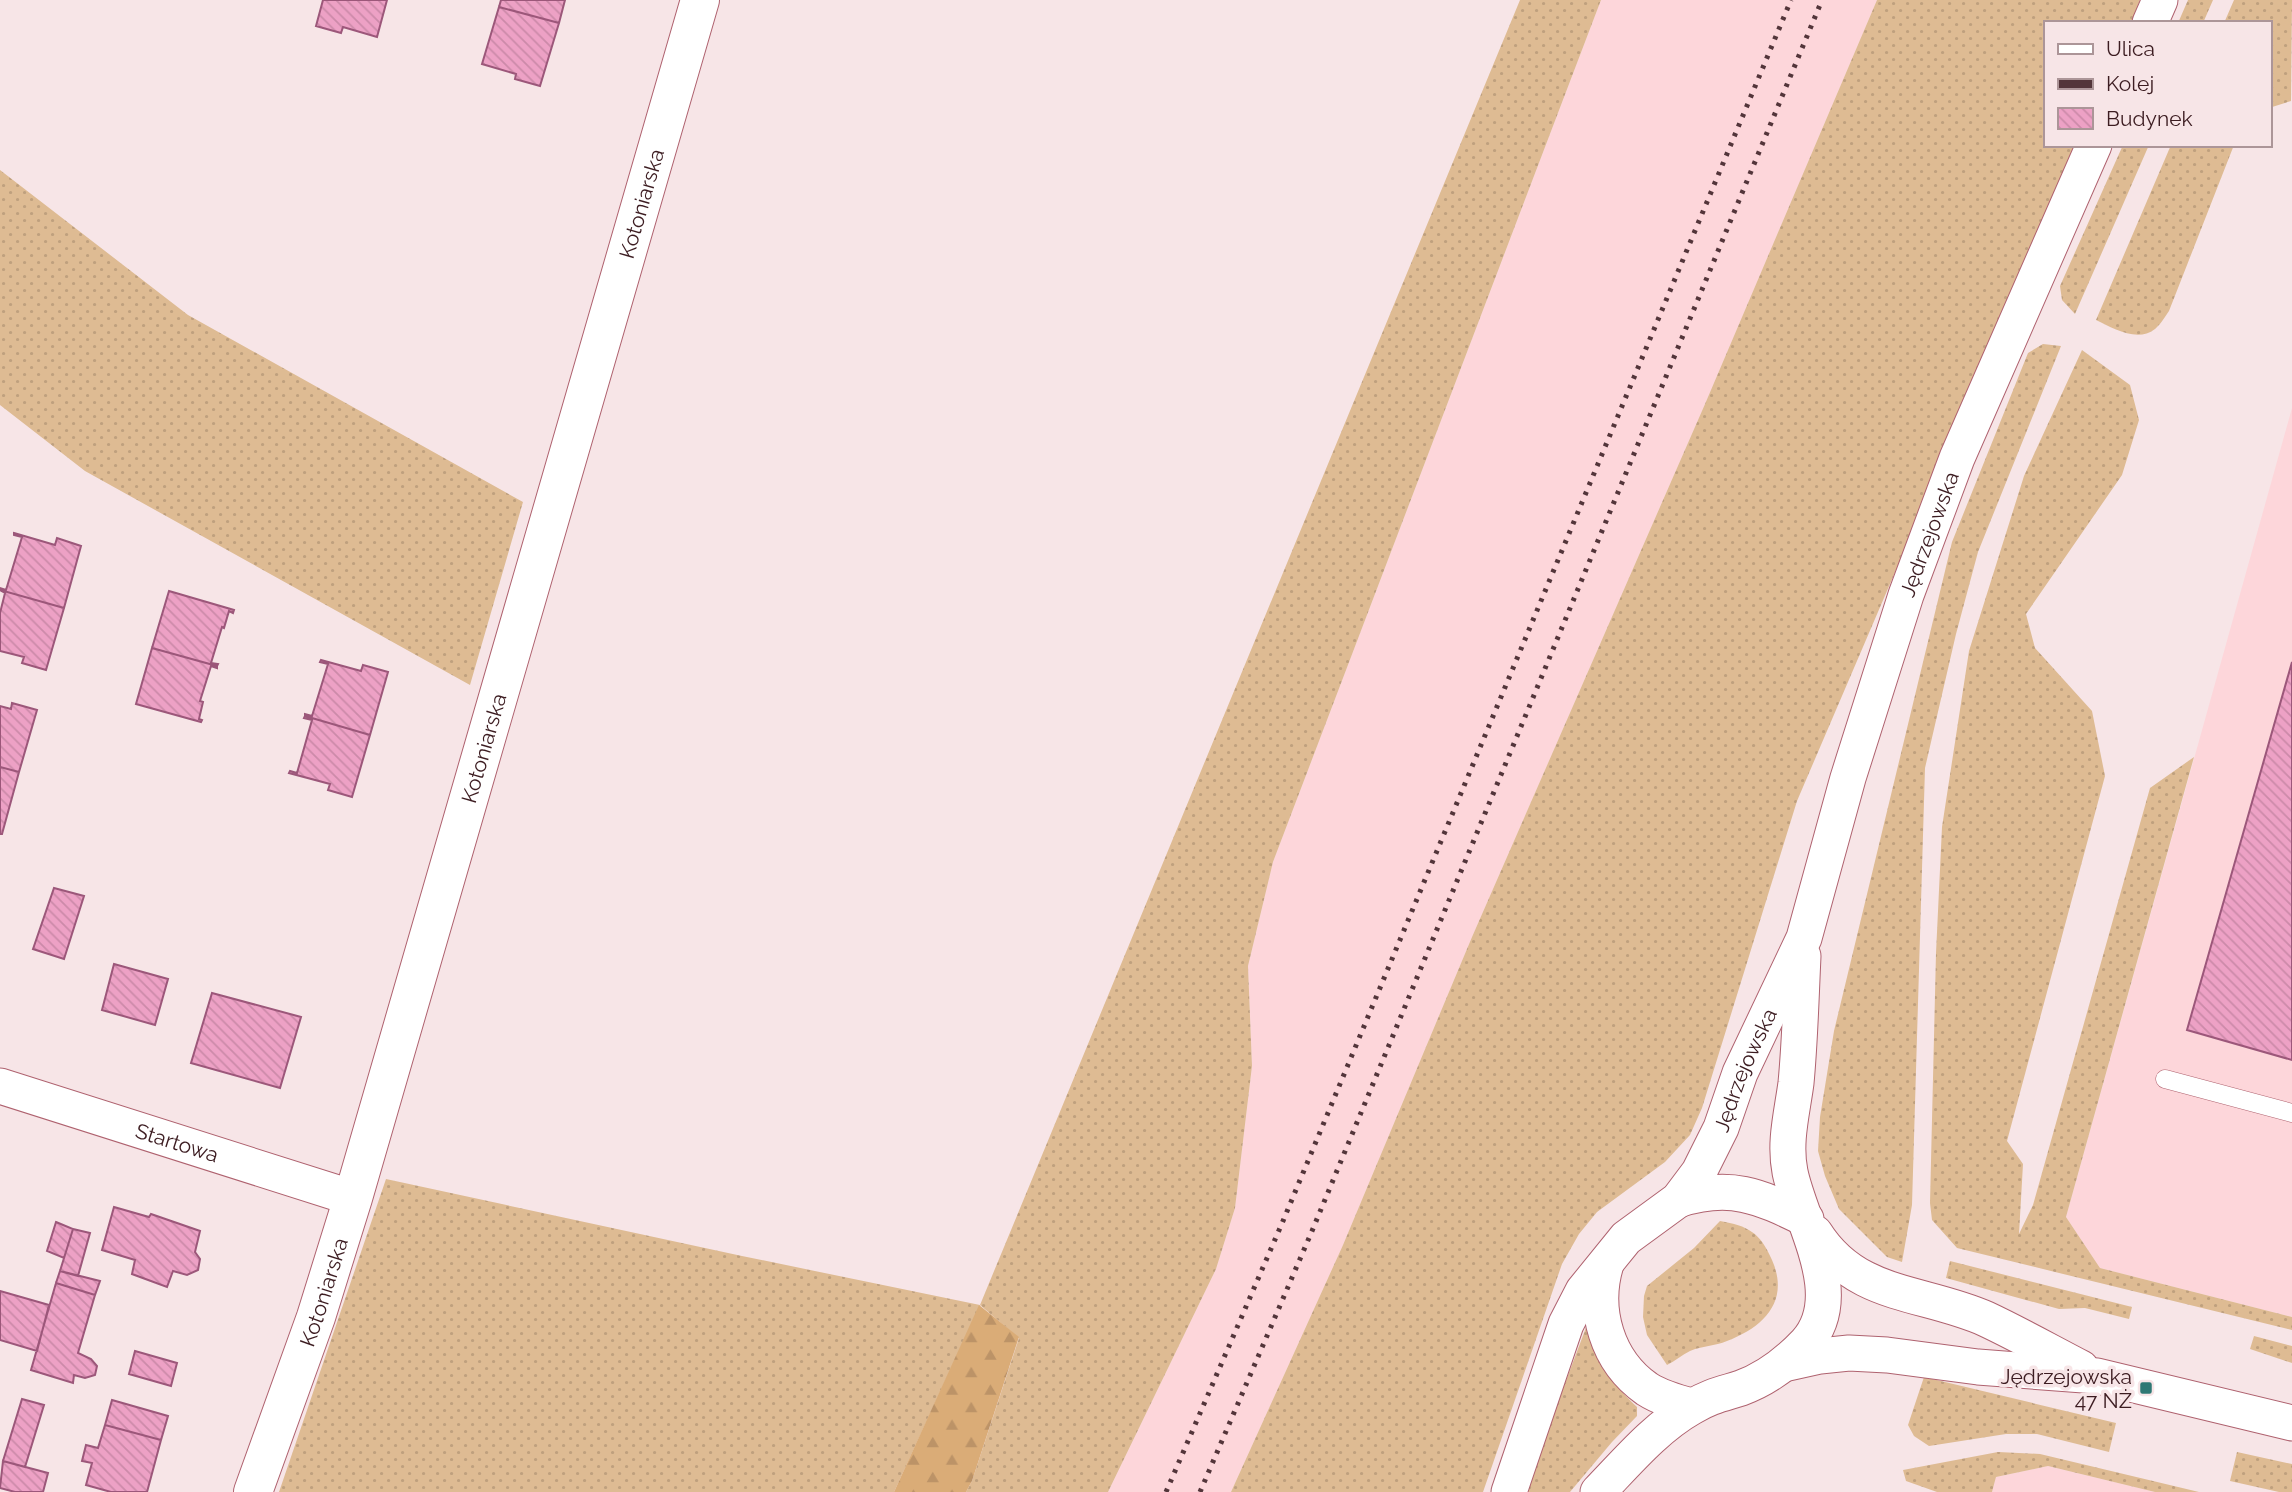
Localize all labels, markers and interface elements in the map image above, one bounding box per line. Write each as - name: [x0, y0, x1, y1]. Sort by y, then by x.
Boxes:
- legend: [2044, 21, 2271, 147]
- text: Ulica: [2106, 36, 2155, 61]
- text: Kolej: [2106, 71, 2154, 96]
- text: Budynek: [2106, 106, 2193, 131]
- street label: Kotoniarska: [613, 146, 669, 261]
- street label: Jędrzejowska: [1894, 468, 1963, 600]
- street label: Kotoniarska: [456, 690, 511, 806]
- street label: Jędrzejowska: [1708, 1004, 1781, 1135]
- street label: Startowa: [133, 1117, 222, 1167]
- street label: Kotoniarska: [294, 1235, 352, 1350]
- place label: Jędrzejowska 47 NŻ: [2001, 1364, 2132, 1413]
- marker: Jędrzejowska 47 NŻ: [2138, 1380, 2154, 1396]

